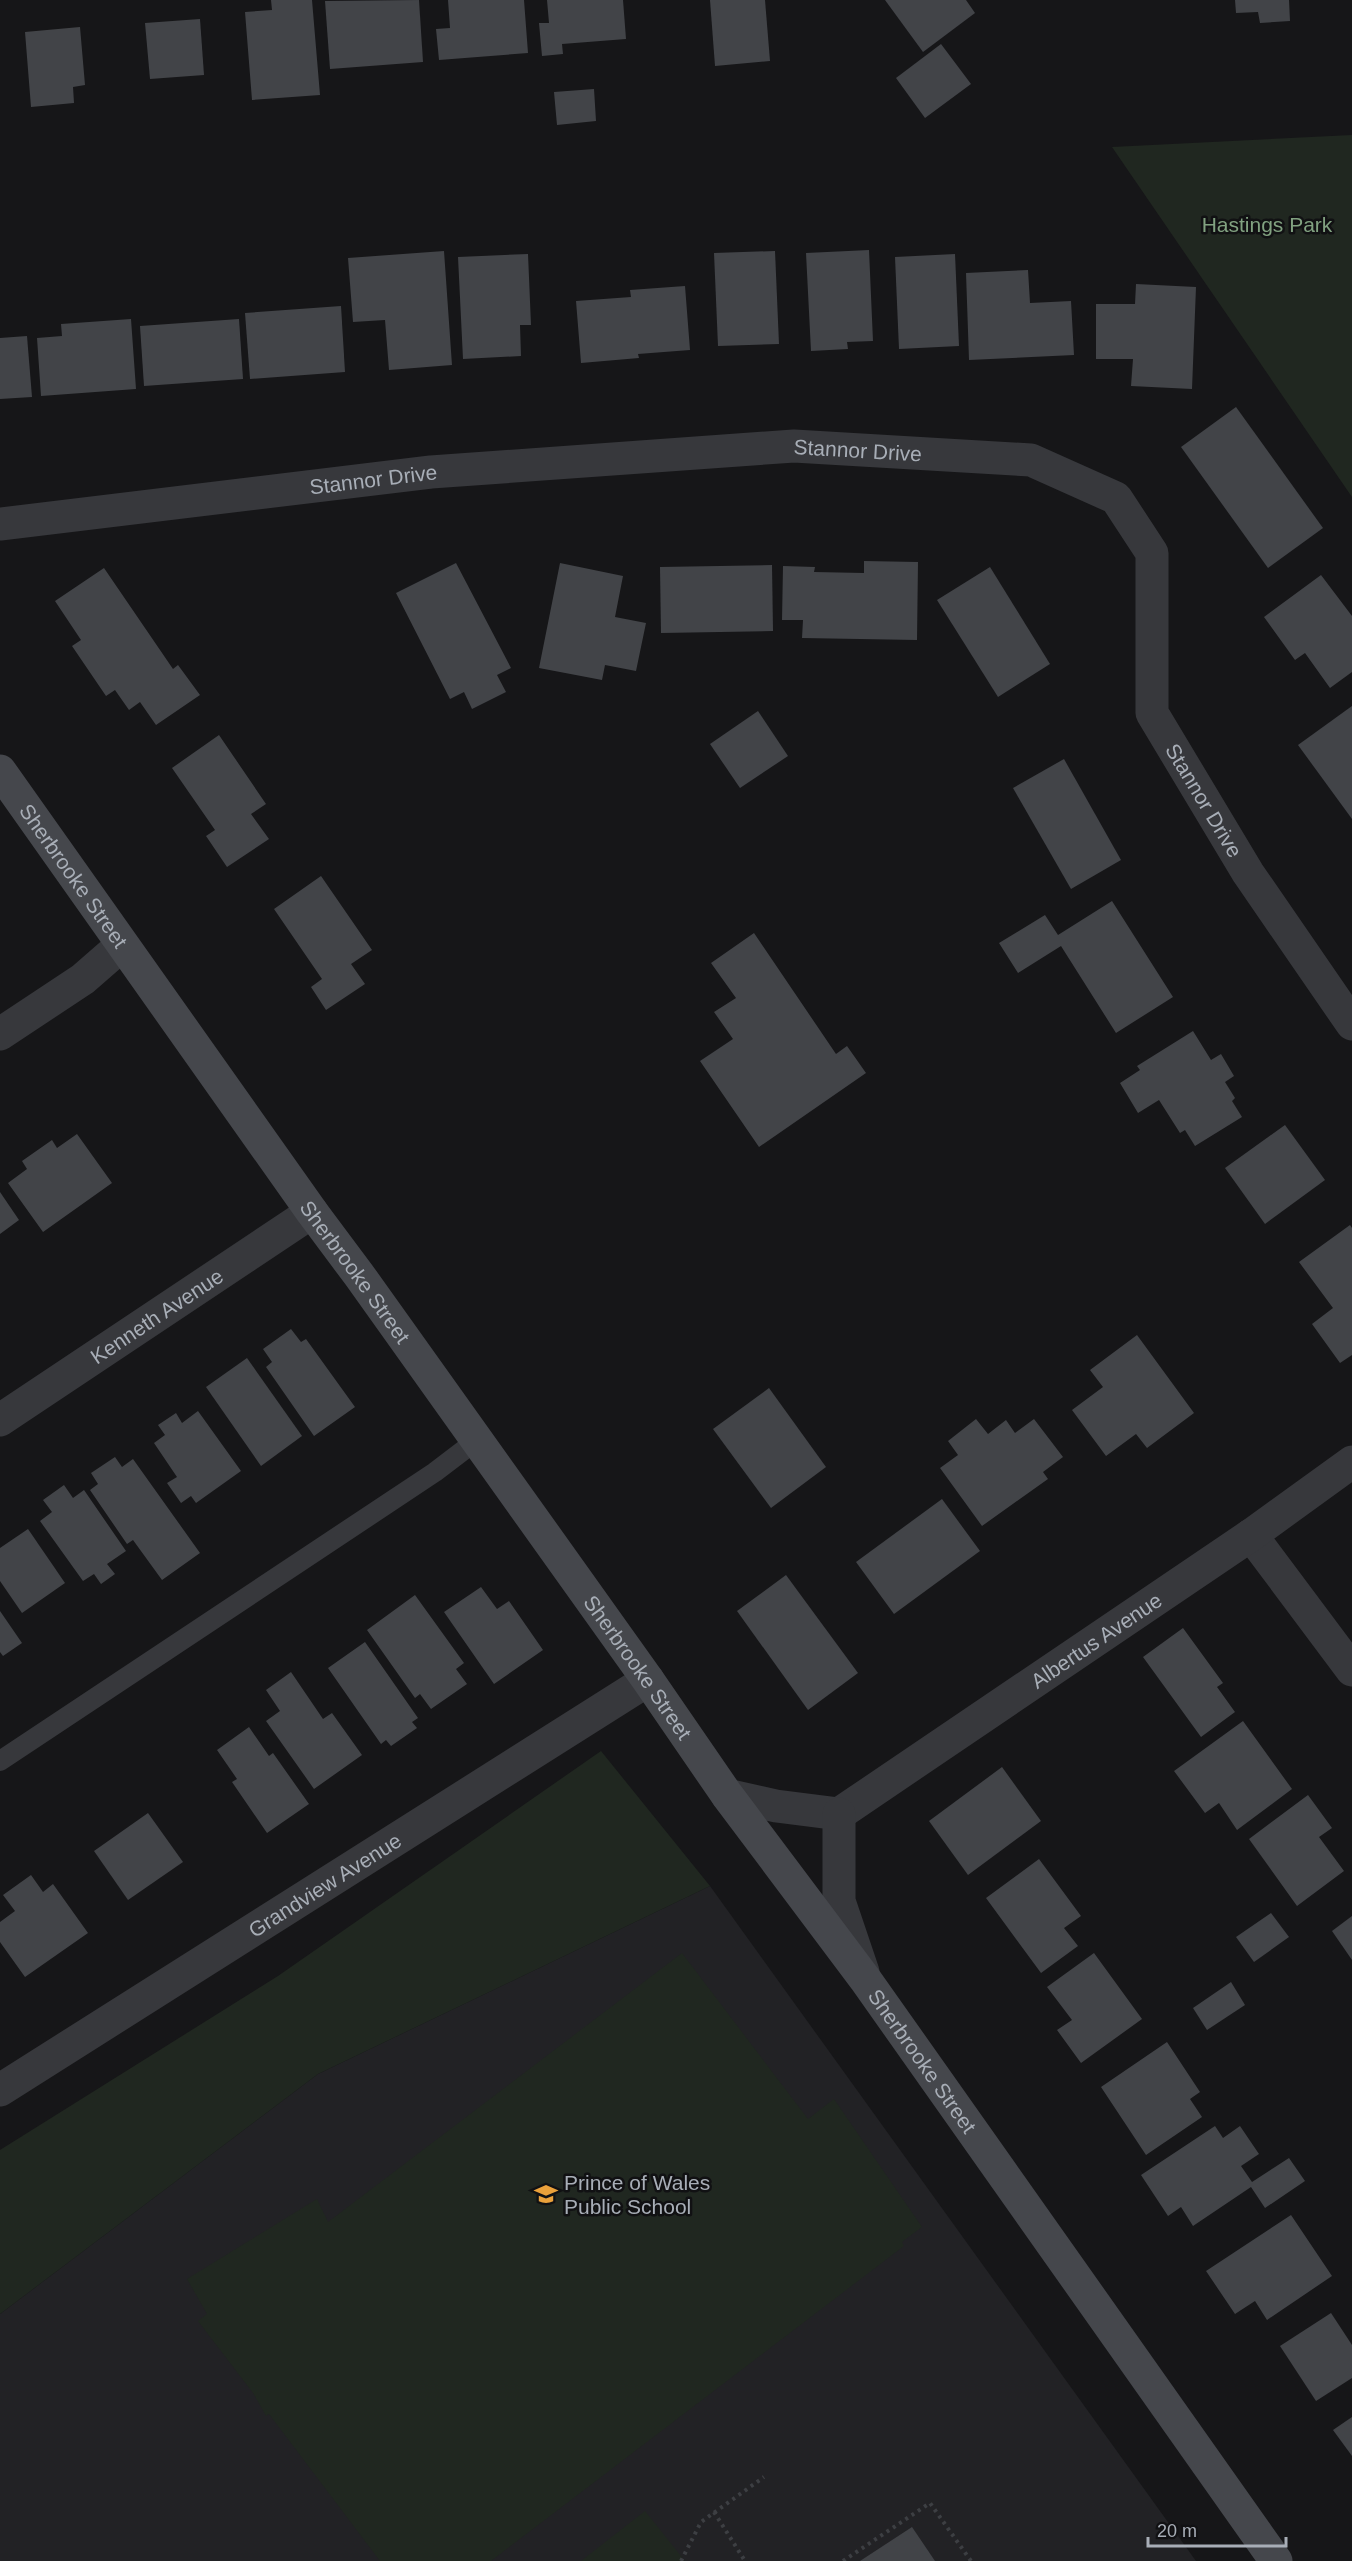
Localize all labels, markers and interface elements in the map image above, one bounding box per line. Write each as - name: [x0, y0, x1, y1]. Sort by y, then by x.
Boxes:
- park label: Hastings Park: [1202, 213, 1333, 236]
- street label: Stannor Drive: [793, 435, 923, 465]
- street label: Stannor Drive: [308, 460, 438, 498]
- street label: Stannor Drive: [1161, 739, 1247, 861]
- street label: Sherbrooke Street: [15, 799, 133, 952]
- street label: Sherbrooke Street: [296, 1196, 415, 1347]
- street label: Kenneth Avenue: [86, 1263, 227, 1368]
- street label: Albertus Avenue: [1026, 1588, 1166, 1692]
- street label: Sherbrooke Street: [580, 1591, 697, 1743]
- street label: Grandview Avenue: [244, 1828, 405, 1941]
- street label: Sherbrooke Street: [864, 1984, 981, 2137]
- place label: Prince of Wales Public School: [564, 2171, 710, 2218]
- school or university icon: Prince of Wales Public School: [533, 2181, 559, 2207]
- scale bar: [1148, 2510, 1286, 2548]
- text: 20 m: [1157, 2521, 1197, 2541]

